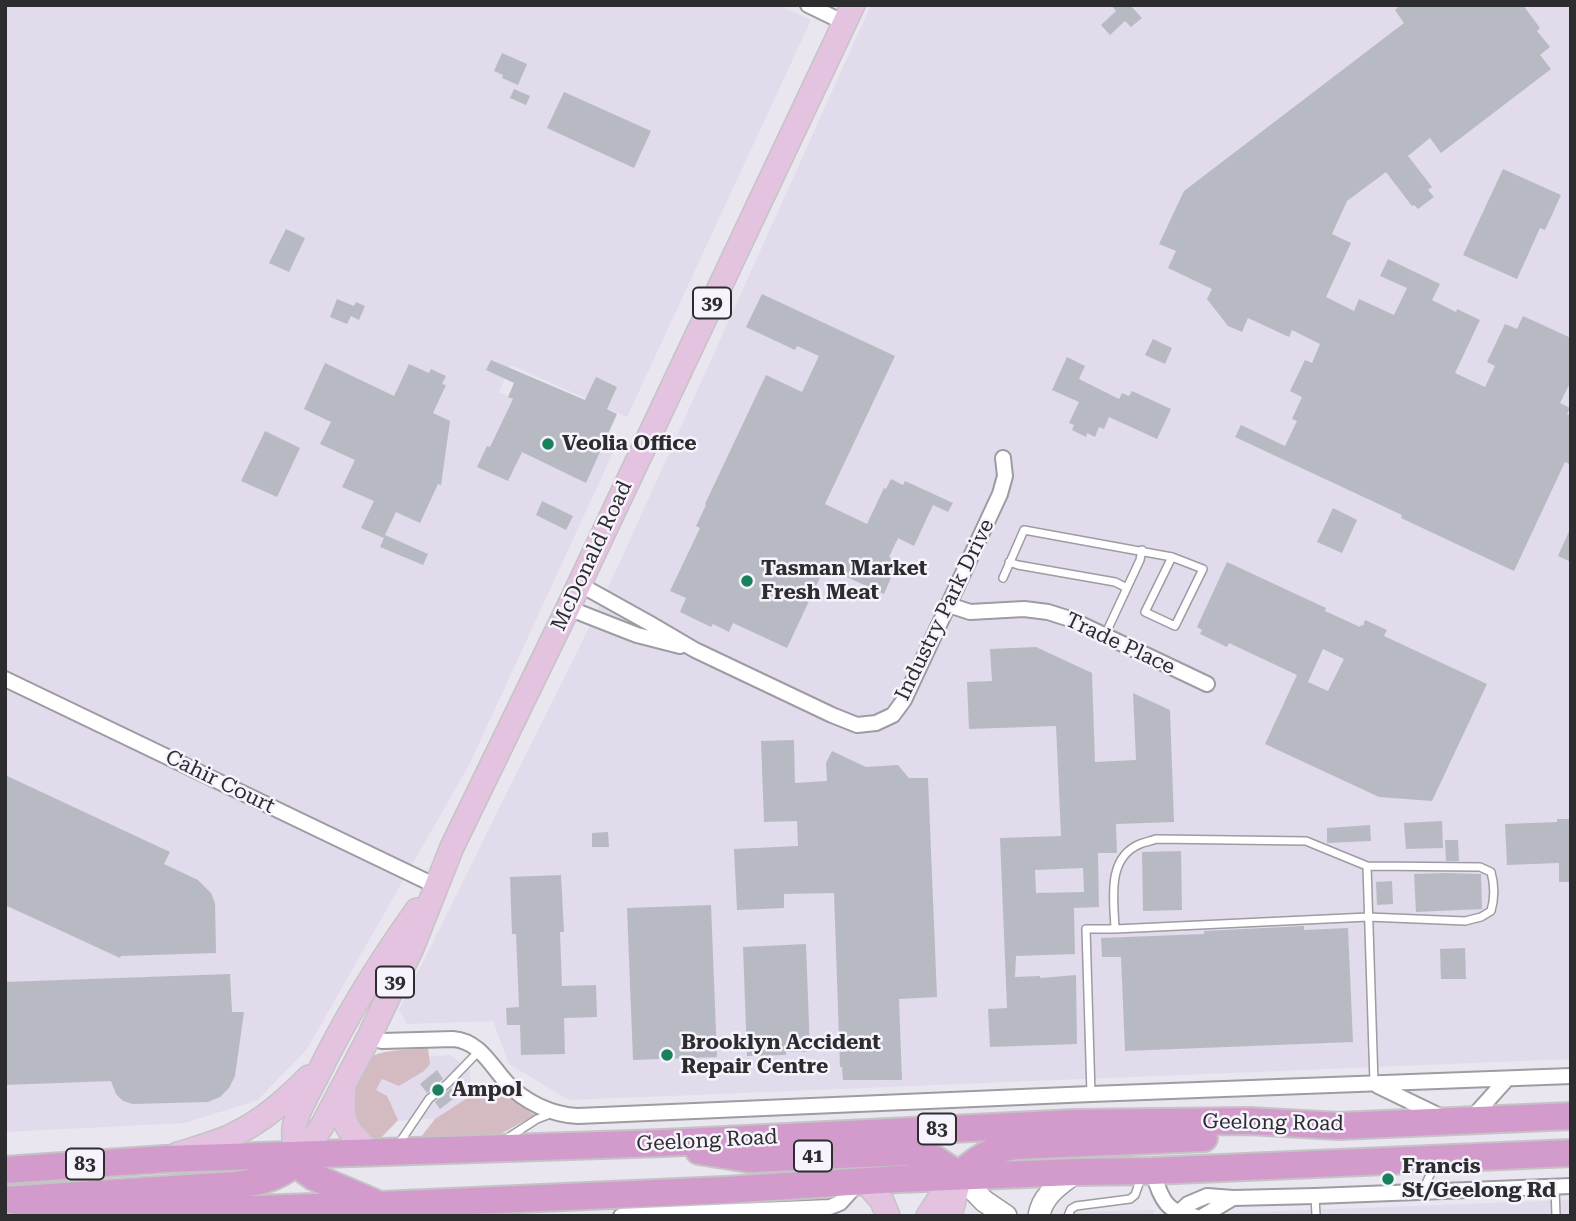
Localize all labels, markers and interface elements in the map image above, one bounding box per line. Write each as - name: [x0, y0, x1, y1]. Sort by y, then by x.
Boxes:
- road number: 39: [693, 288, 731, 318]
- place label: Veolia Office: [562, 431, 697, 457]
- marker: Veolia Office: [540, 436, 556, 452]
- street label: McDonald Road: [546, 477, 638, 635]
- street label: Industry Park Drive: [890, 515, 1000, 705]
- place label: Tasman Market Fresh Meat: [761, 556, 927, 606]
- marker: Tasman Market Fresh Meat: [739, 573, 755, 589]
- street label: Trade Place: [1061, 608, 1179, 680]
- street label: Cahir Court: [161, 745, 279, 819]
- road number: 39: [376, 966, 414, 998]
- place label: Brooklyn Accident Repair Centre: [681, 1030, 881, 1080]
- marker: Brooklyn Accident Repair Centre: [659, 1047, 675, 1063]
- place label: Ampol: [452, 1077, 522, 1103]
- marker: Ampol: [430, 1082, 446, 1098]
- street label: Geelong Road: [1202, 1109, 1344, 1137]
- road number: 83: [918, 1114, 956, 1144]
- street label: Geelong Road: [636, 1125, 778, 1157]
- road number: 41: [794, 1140, 832, 1172]
- road number: 83: [66, 1148, 104, 1180]
- place label: Francis St/Geelong Rd: [1402, 1154, 1556, 1204]
- marker: Francis St/Geelong Rd: [1380, 1171, 1396, 1187]

